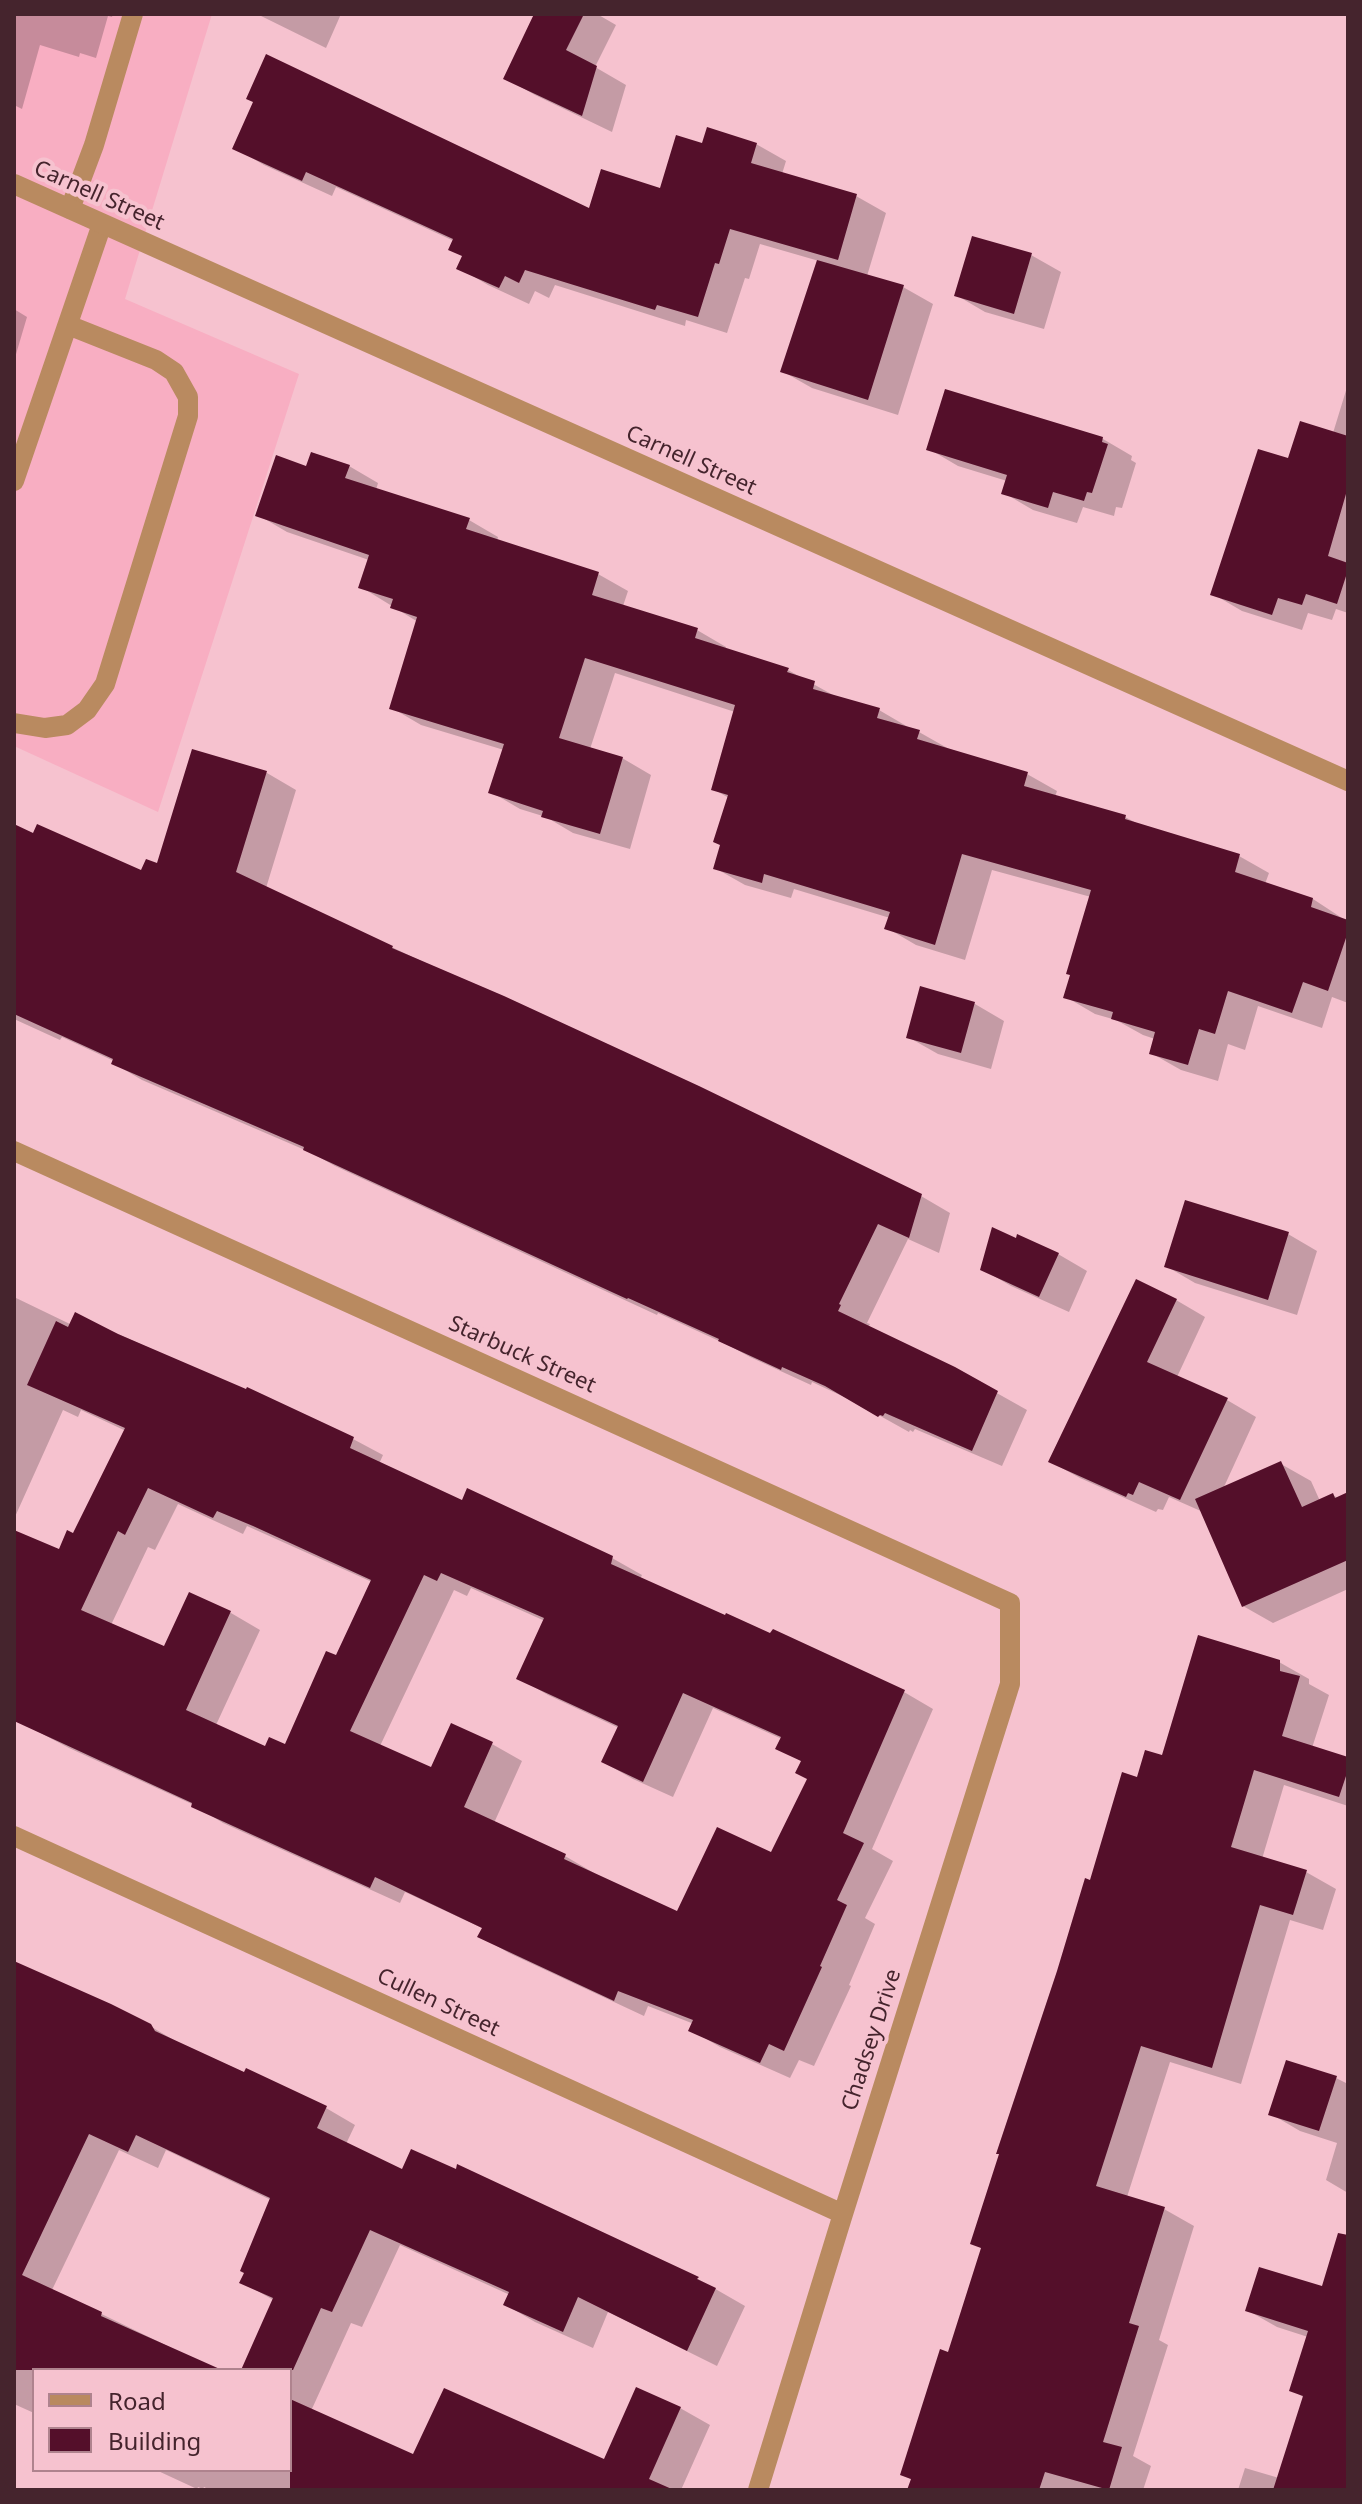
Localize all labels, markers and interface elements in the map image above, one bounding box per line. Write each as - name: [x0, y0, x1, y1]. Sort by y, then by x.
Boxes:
- street label: Carnell Street: [30, 156, 168, 236]
- street label: Carnell Street: [622, 421, 760, 501]
- street label: Starbuck Street: [444, 1311, 600, 1399]
- street label: Cullen Street: [373, 1963, 503, 2043]
- street label: Chadsey Drive: [837, 1966, 907, 2114]
- legend: [32, 2368, 292, 2472]
- text: Road: [108, 2384, 166, 2417]
- text: Building: [108, 2424, 201, 2457]

